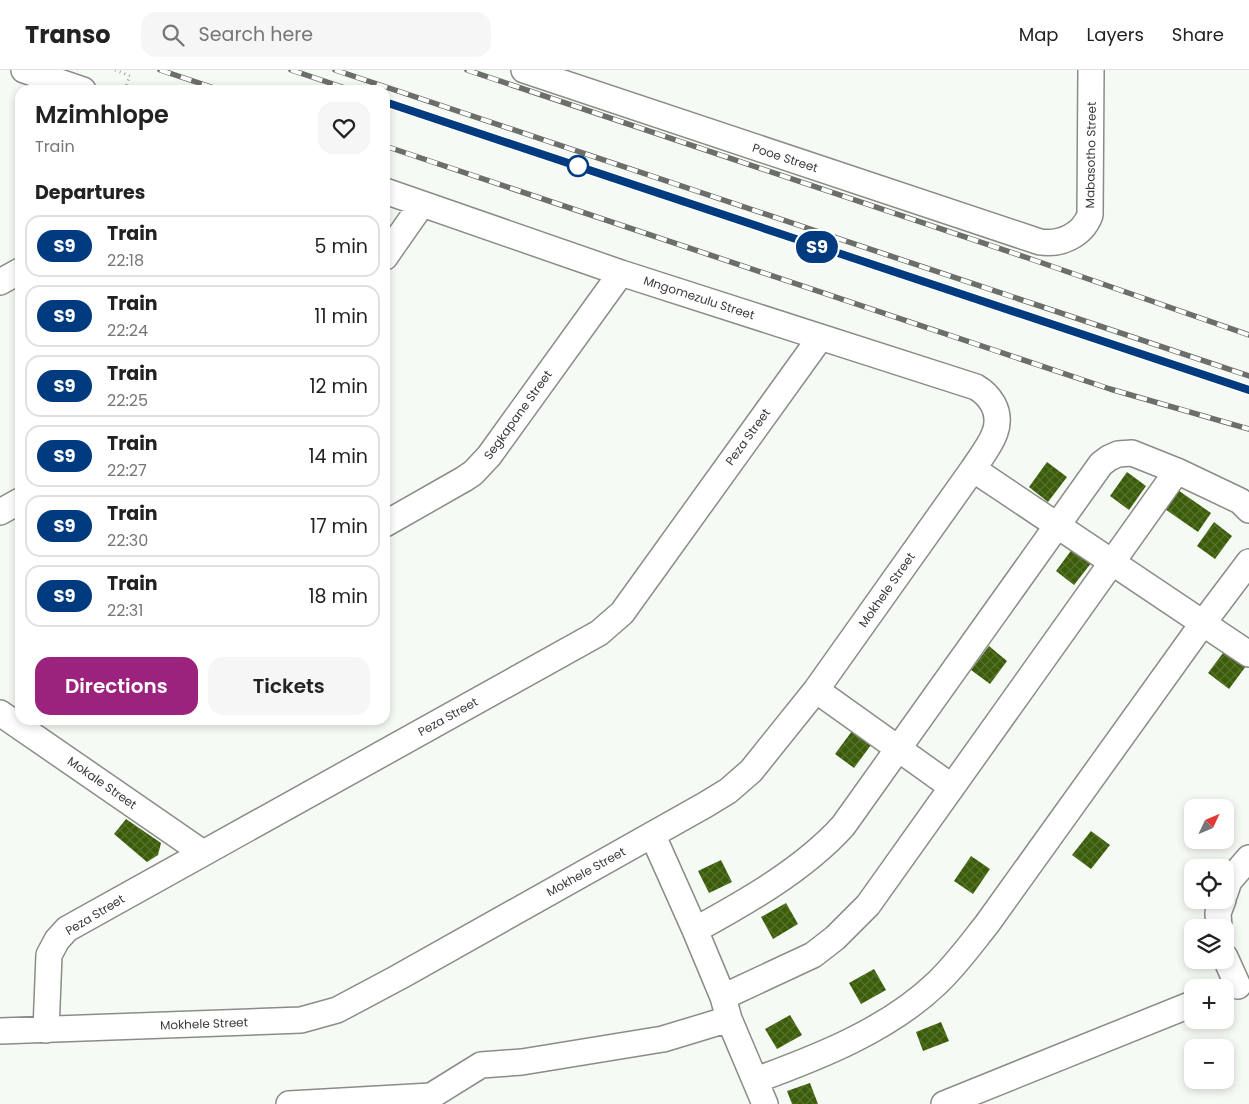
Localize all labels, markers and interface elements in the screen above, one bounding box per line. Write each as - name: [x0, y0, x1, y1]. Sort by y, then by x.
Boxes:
- search box: [141, 12, 491, 57]
- text: Transo: [25, 18, 111, 51]
- icon: search: [159, 21, 187, 49]
- text: Search here: [199, 21, 313, 48]
- text: Map: [1019, 22, 1059, 47]
- text: Layers: [1087, 22, 1144, 47]
- text: Share: [1172, 22, 1224, 47]
- text: Mzimhlope: [35, 98, 169, 131]
- button: heart: [318, 102, 370, 154]
- street label: Mabasotho Street: [1081, 102, 1100, 208]
- text: Train: [35, 135, 75, 158]
- street label: Pooe Street: [750, 139, 820, 176]
- unlabelled marker: [567, 155, 589, 177]
- text: Departures: [35, 179, 145, 206]
- text: Train: [107, 220, 158, 247]
- line badge: S9: [794, 231, 840, 263]
- text: S9: [53, 233, 76, 258]
- text: 5 min: [315, 233, 368, 260]
- text: S9: [806, 234, 828, 259]
- text: 22:18: [107, 249, 144, 272]
- street label: Mngomezulu Street: [642, 272, 757, 323]
- text: Train: [107, 290, 158, 317]
- text: S9: [53, 303, 76, 328]
- text: 11 min: [314, 303, 368, 330]
- text: 22:24: [107, 319, 148, 342]
- text: Train: [107, 360, 158, 387]
- street label: Segkapane Street: [479, 367, 556, 463]
- text: S9: [53, 373, 76, 398]
- text: 12 min: [310, 373, 368, 400]
- text: 22:25: [107, 389, 148, 412]
- street label: Peza Street: [721, 405, 774, 469]
- text: Train: [107, 430, 158, 457]
- text: S9: [53, 443, 76, 468]
- text: 14 min: [308, 443, 368, 470]
- text: 22:27: [107, 459, 147, 482]
- text: Train: [107, 500, 158, 527]
- text: S9: [53, 513, 76, 538]
- text: 17 min: [310, 513, 368, 540]
- text: 22:30: [107, 529, 148, 552]
- street label: Mokhele Street: [854, 549, 919, 631]
- text: Train: [107, 570, 158, 597]
- text: S9: [53, 583, 76, 608]
- text: 18 min: [308, 583, 368, 610]
- text: 22:31: [107, 599, 143, 622]
- button: Directions: [35, 657, 198, 715]
- button: Tickets: [208, 657, 370, 715]
- street label: Peza Street: [415, 693, 481, 740]
- street label: Mokale Street: [64, 752, 140, 813]
- north arrow: [1184, 799, 1234, 849]
- map controls: [1184, 799, 1234, 1089]
- street label: Mokhele Street: [543, 843, 628, 900]
- button: locate: [1184, 859, 1234, 909]
- street label: Peza Street: [62, 890, 128, 939]
- button: layers: [1184, 919, 1234, 969]
- button: +: [1184, 979, 1234, 1029]
- street label: Mokhele Street: [160, 1013, 248, 1034]
- button: −: [1184, 1039, 1234, 1089]

